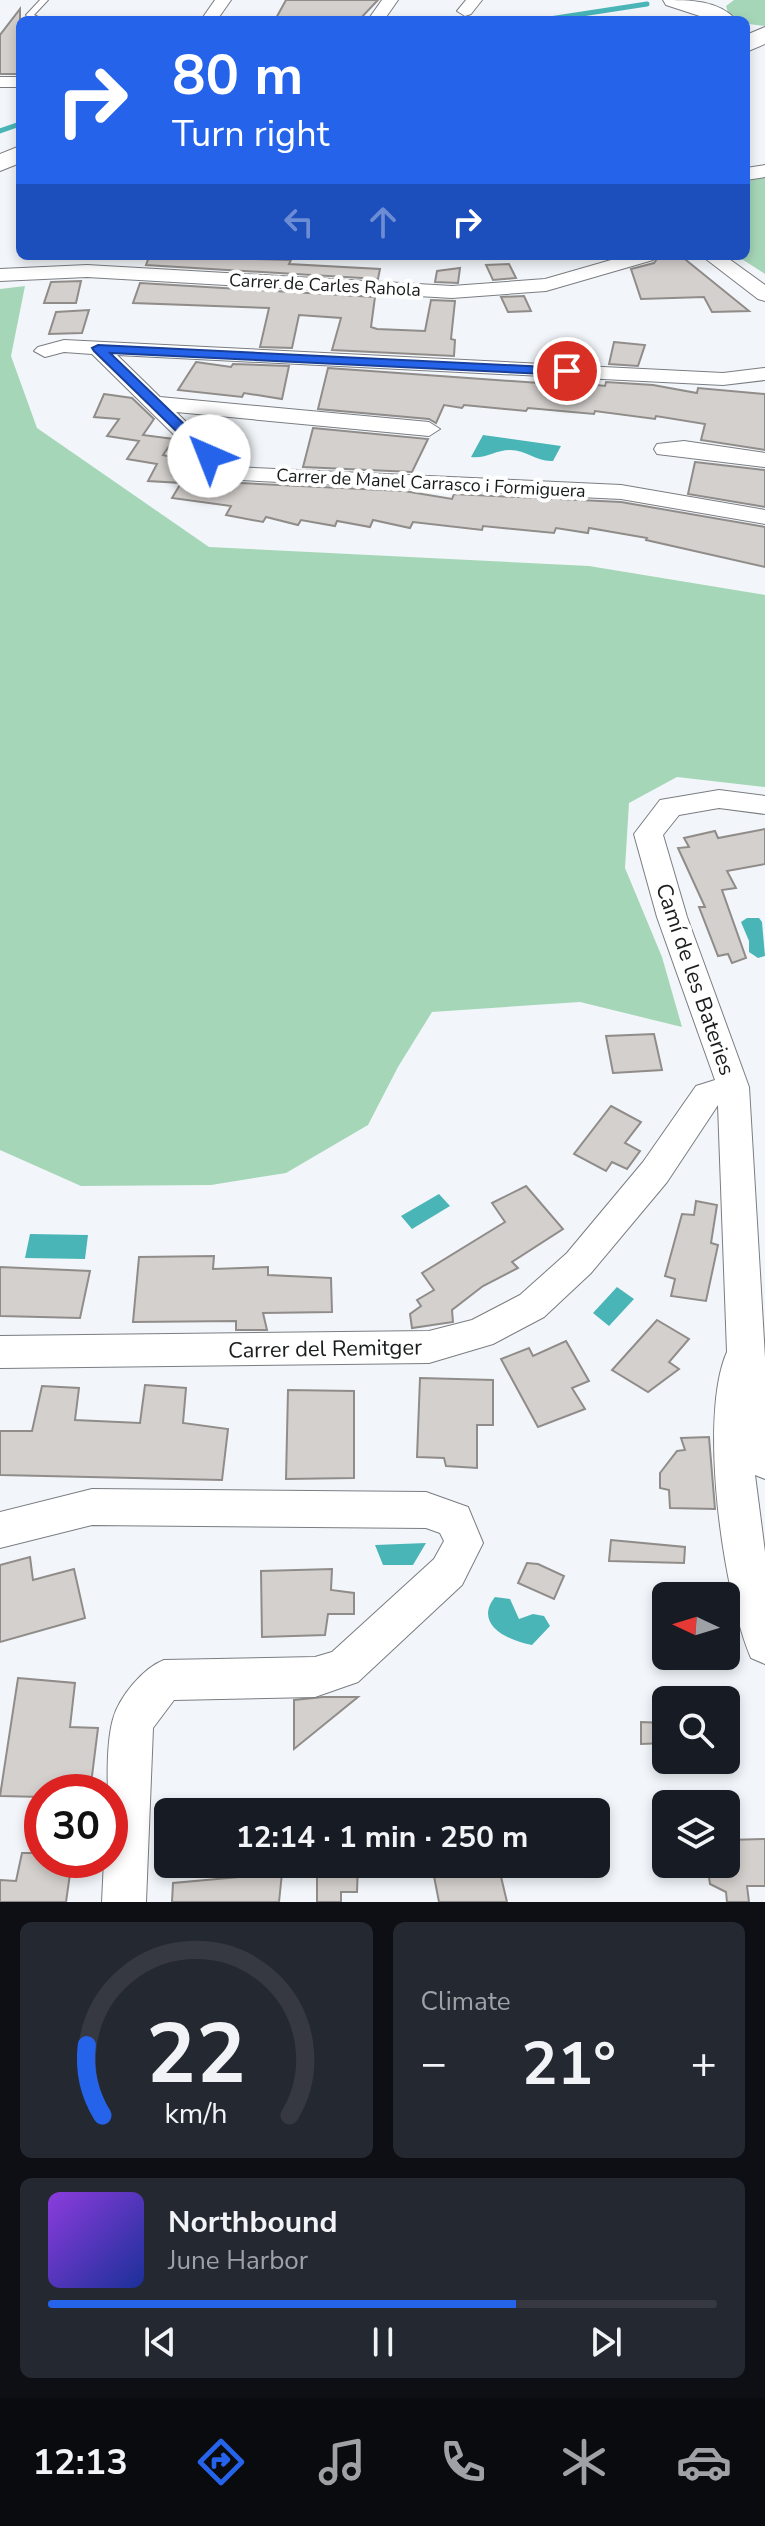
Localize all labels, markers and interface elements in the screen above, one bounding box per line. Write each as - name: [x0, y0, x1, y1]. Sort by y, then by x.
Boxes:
- text: 80 m: [172, 37, 303, 114]
- icon: right: [40, 48, 144, 152]
- text: Turn right: [172, 110, 329, 159]
- icon: left: [277, 200, 321, 244]
- icon: ahead: [361, 200, 405, 244]
- icon: right: [445, 200, 489, 244]
- street label: Carrer de Carles Rahola: [228, 268, 422, 302]
- pin: [533, 337, 601, 405]
- icon: arrive: [545, 349, 589, 393]
- position arrow: [167, 414, 251, 498]
- street label: Carrer de Manel Carrasco i Formiguera: [276, 463, 586, 503]
- street label: Camí de les Bateries: [648, 879, 742, 1079]
- street label: Carrer del Remitger: [228, 1332, 422, 1366]
- north arrow: [652, 1582, 740, 1670]
- map controls: [652, 1582, 740, 1878]
- button: search: [652, 1686, 740, 1774]
- speed limit sign: 30: [24, 1774, 128, 1878]
- button: layers: [652, 1790, 740, 1878]
- text: 12:14 · 1 min · 250 m: [236, 1817, 528, 1858]
- text: Climate: [421, 1984, 511, 2019]
- text: 22: [146, 1998, 246, 2111]
- text: 21°: [521, 2023, 616, 2105]
- text: −: [421, 2034, 447, 2094]
- text: +: [691, 2034, 717, 2094]
- text: km/h: [165, 2094, 228, 2133]
- text: Northbound: [168, 2202, 338, 2243]
- text: June Harbor: [168, 2243, 308, 2278]
- icon: previous: [138, 2320, 182, 2364]
- icon: pause: [361, 2320, 405, 2364]
- icon: next: [584, 2320, 628, 2364]
- icon: directions: [193, 2434, 249, 2490]
- icon: music: [314, 2434, 370, 2490]
- icon: phone: [435, 2434, 491, 2490]
- icon: climate: [556, 2434, 612, 2490]
- icon: car: [676, 2434, 732, 2490]
- text: 12:13: [32, 2438, 128, 2487]

